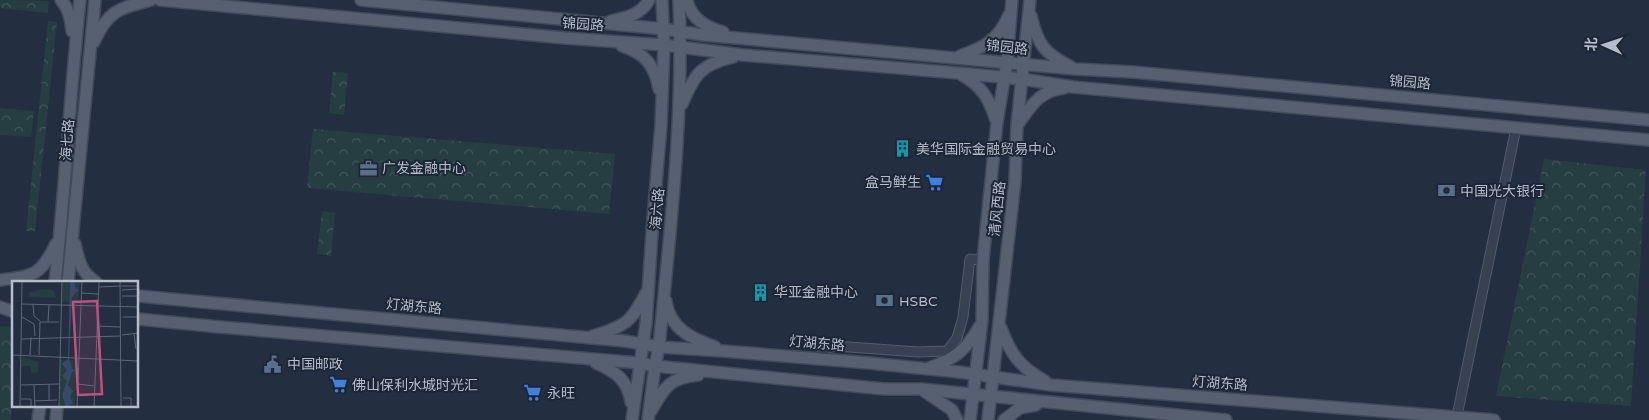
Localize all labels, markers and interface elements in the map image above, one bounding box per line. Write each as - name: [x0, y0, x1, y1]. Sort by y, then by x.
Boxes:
- street label: 锦园路: [561, 15, 605, 34]
- north arrow: [1579, 20, 1629, 70]
- street label: 锦园路: [985, 37, 1029, 58]
- text: 北: [1583, 37, 1600, 52]
- street label: 锦园路: [1388, 72, 1432, 93]
- street label: 海七路: [57, 118, 78, 162]
- building icon: 美华国际金融贸易中心: [892, 139, 912, 159]
- place label: 美华国际金融贸易中心: [916, 141, 1056, 158]
- office icon: 广发金融中心: [358, 158, 378, 178]
- place label: 广发金融中心: [382, 160, 466, 177]
- supermarket icon: 盒马鲜生: [925, 172, 945, 192]
- place label: 盒马鲜生: [865, 174, 921, 191]
- street label: 清风西路: [986, 180, 1009, 238]
- bank icon: 中国光大银行: [1436, 181, 1456, 201]
- place label: 中国光大银行: [1460, 183, 1544, 200]
- street label: 海六路: [647, 187, 668, 231]
- inset map: [12, 281, 139, 408]
- building icon: 华亚金融中心: [750, 282, 770, 302]
- place label: 华亚金融中心: [774, 284, 858, 301]
- bank icon: HSBC: [875, 291, 895, 311]
- place label: HSBC: [899, 293, 938, 310]
- street label: 灯湖东路: [385, 296, 443, 317]
- street label: 灯湖东路: [788, 333, 846, 354]
- public building icon: 中国邮政: [263, 354, 283, 374]
- place label: 中国邮政: [287, 356, 343, 373]
- street label: 灯湖东路: [1191, 373, 1248, 394]
- supermarket icon: 佛山保利水城时光汇: [328, 375, 348, 395]
- place label: 佛山保利水城时光汇: [352, 377, 478, 394]
- supermarket icon: 永旺: [523, 383, 543, 403]
- place label: 永旺: [547, 385, 575, 402]

